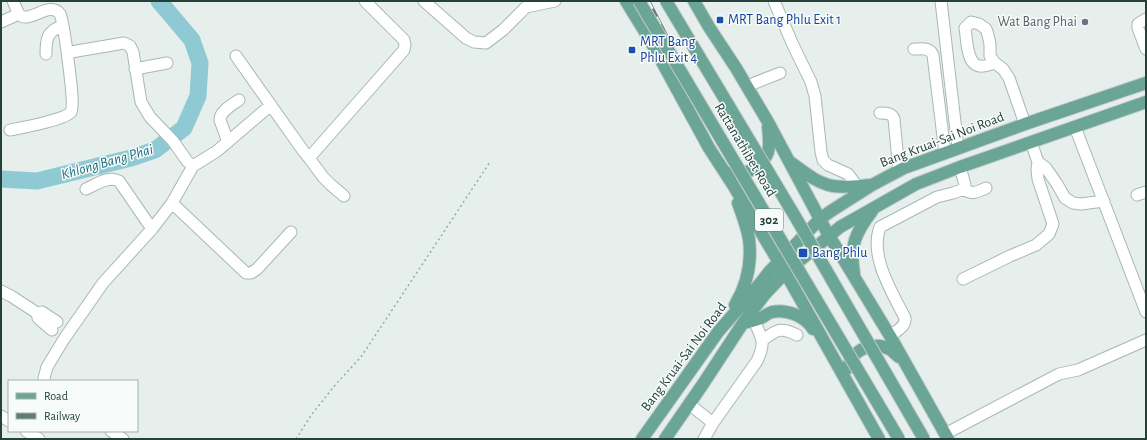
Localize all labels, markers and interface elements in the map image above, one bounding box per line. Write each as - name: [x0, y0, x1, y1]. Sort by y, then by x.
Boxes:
- place label: MRT Bang Phlu Exit 1: [728, 13, 841, 27]
- marker: MRT Bang Phlu Exit 1: [715, 15, 725, 25]
- place label: Wat Bang Phai: [997, 15, 1077, 29]
- marker: Wat Bang Phai: [1080, 17, 1090, 27]
- place label: MRT Bang Phlu Exit 4: [640, 35, 697, 65]
- marker: MRT Bang Phlu Exit 4: [627, 45, 637, 55]
- street label: Rattanathibet Road: [712, 101, 778, 199]
- street label: Bang Kruai-Sai Noi Road: [878, 110, 1006, 170]
- water label: Khlong Bang Phai: [59, 142, 155, 182]
- road number: 302: [755, 209, 783, 231]
- place label: Bang Phlu: [812, 246, 867, 260]
- marker: Bang Phlu: [797, 247, 809, 259]
- street label: Bang Kruai-Sai Noi Road: [639, 300, 729, 414]
- legend: [8, 380, 138, 432]
- text: Road: [44, 390, 68, 402]
- text: Railway: [44, 410, 80, 423]

